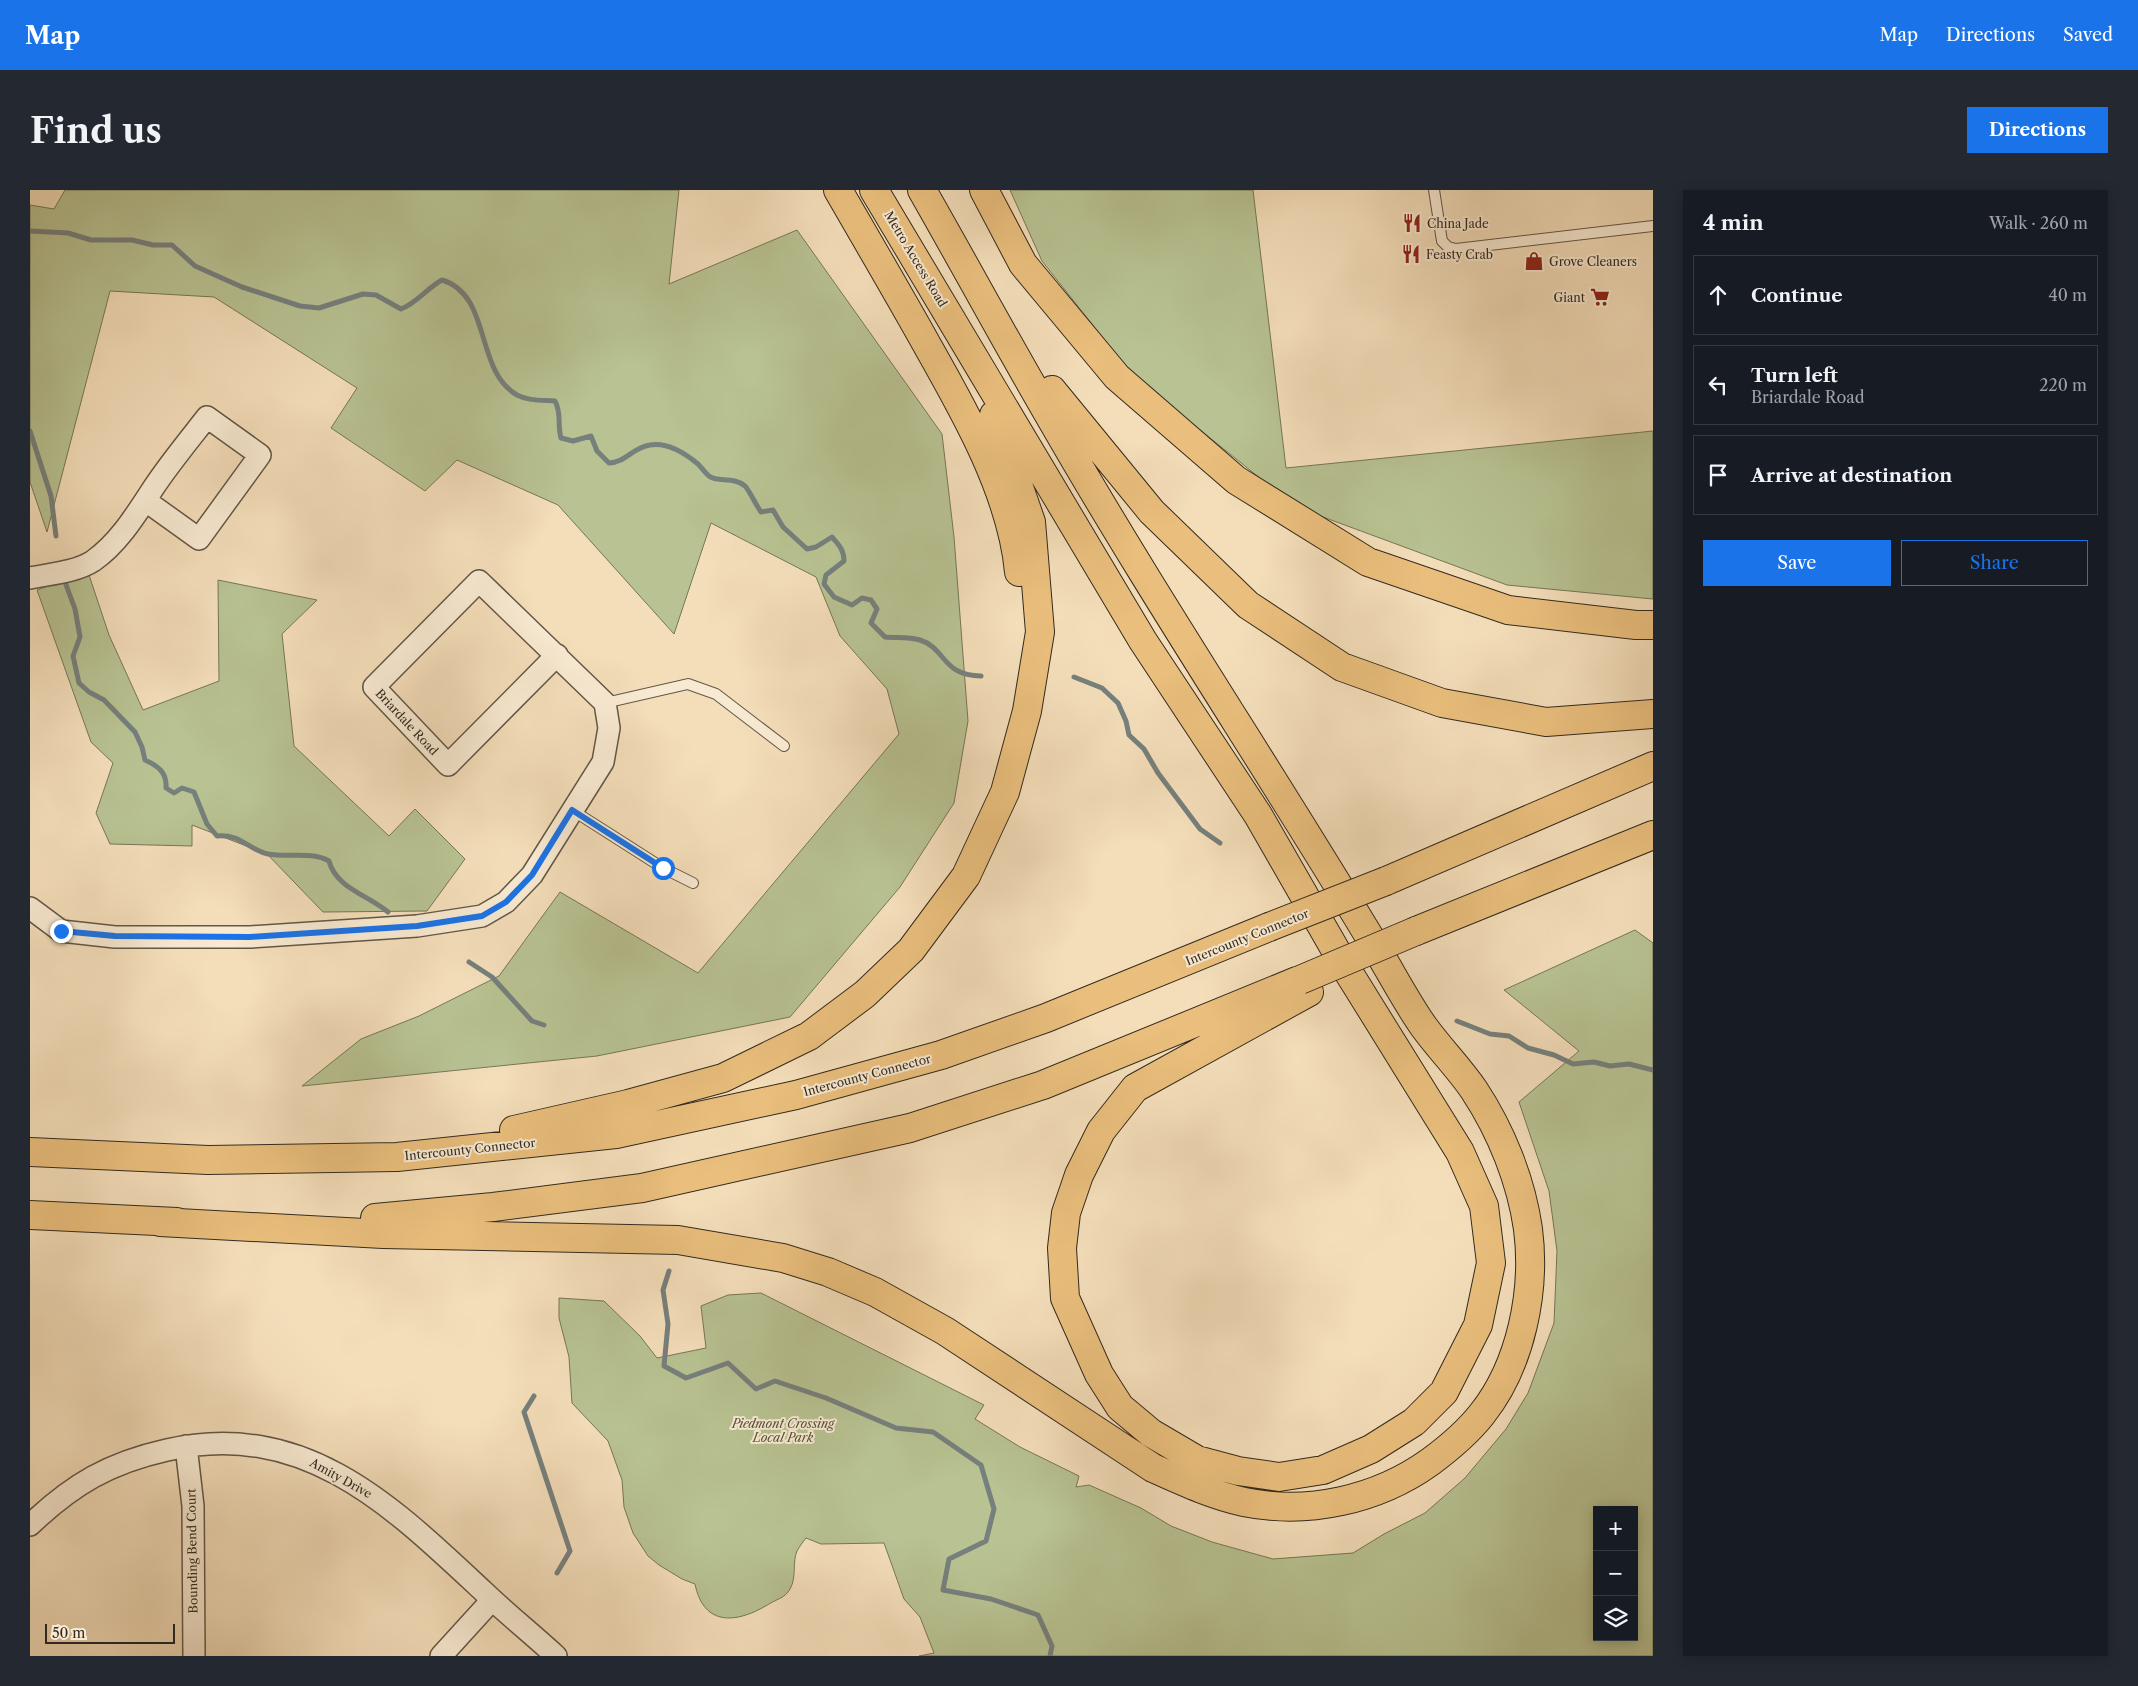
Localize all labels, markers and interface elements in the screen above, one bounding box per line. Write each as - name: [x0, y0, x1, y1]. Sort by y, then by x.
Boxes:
- text: Map: [25, 21, 80, 50]
- text: Map: [1879, 24, 1918, 46]
- text: Directions: [1946, 24, 2035, 46]
- text: Saved: [2063, 24, 2113, 46]
- button: Directions: [1967, 107, 2108, 153]
- text: Find us: [30, 109, 162, 152]
- street label: Metro Access Road: [881, 208, 951, 310]
- text: 4 min: [1703, 210, 1764, 235]
- restaurant icon: China Jade: [1401, 212, 1423, 234]
- text: Walk · 260 m: [1989, 213, 2088, 233]
- place label: China Jade: [1427, 216, 1489, 231]
- restaurant icon: Feasty Crab: [1400, 243, 1422, 265]
- place label: Feasty Crab: [1426, 247, 1493, 262]
- shop icon: Grove Cleaners: [1523, 250, 1545, 272]
- place label: Grove Cleaners: [1549, 254, 1637, 269]
- icon: ahead: [1704, 281, 1732, 309]
- text: Continue: [1751, 284, 1843, 307]
- text: 40 m: [2048, 285, 2087, 305]
- supermarket icon: Giant: [1589, 286, 1611, 308]
- place label: Giant: [1554, 290, 1586, 305]
- text: Turn left: [1751, 364, 1838, 387]
- icon: left: [1704, 371, 1732, 399]
- text: 220 m: [2039, 375, 2087, 395]
- text: Briardale Road: [1751, 387, 1864, 407]
- icon: arrive: [1704, 461, 1732, 489]
- text: Arrive at destination: [1751, 464, 1952, 487]
- button: Save: [1703, 540, 1891, 586]
- button: Share: [1901, 540, 2088, 586]
- street label: Briardale Road: [373, 686, 442, 759]
- route start: [652, 857, 675, 880]
- street label: Intercounty Connector: [1183, 905, 1311, 969]
- route end: [50, 920, 73, 943]
- street label: Intercounty Connector: [802, 1051, 932, 1099]
- street label: Intercounty Connector: [404, 1135, 536, 1163]
- park label: Piedmont Crossing Local Park: [731, 1416, 836, 1445]
- street label: Amity Drive: [306, 1454, 375, 1501]
- street label: Bounding Bend Court: [183, 1488, 201, 1614]
- map controls: [1593, 1506, 1638, 1641]
- button: +: [1593, 1506, 1638, 1551]
- button: −: [1593, 1551, 1638, 1596]
- button: layers: [1593, 1596, 1638, 1641]
- scale bar: [45, 1621, 175, 1644]
- text: 50 m: [52, 1624, 85, 1642]

